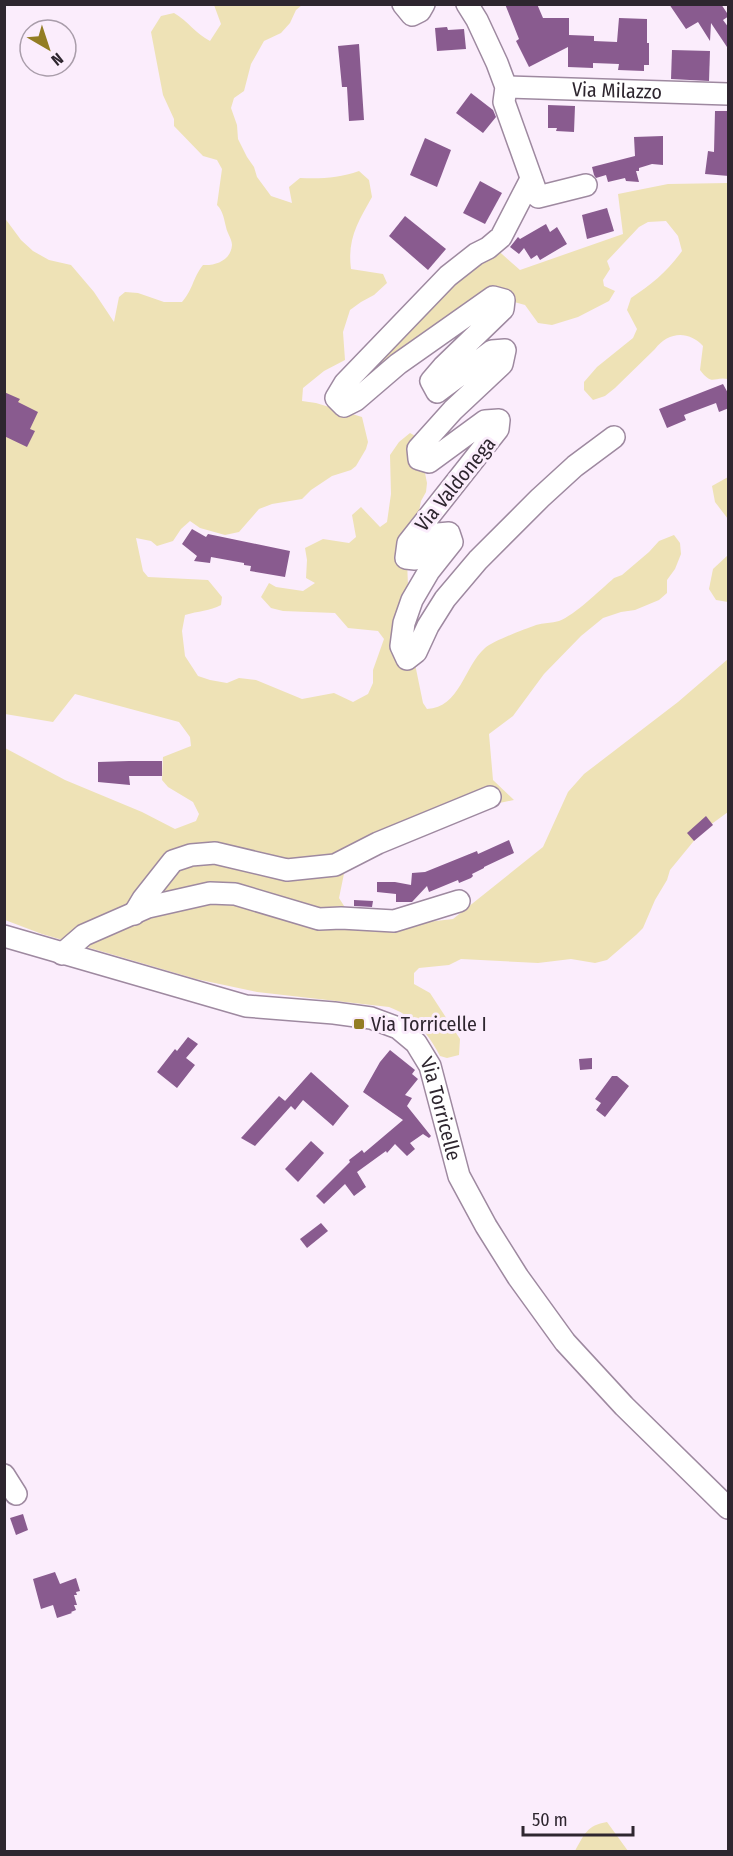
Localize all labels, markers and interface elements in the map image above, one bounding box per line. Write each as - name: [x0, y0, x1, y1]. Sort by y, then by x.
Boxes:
- north arrow: [18, 18, 78, 78]
- text: N: [47, 49, 67, 70]
- street label: Via Milazzo: [571, 77, 662, 104]
- street label: Via Valdonega: [410, 432, 500, 536]
- place label: Via Torricelle I: [371, 1012, 487, 1036]
- marker: Via Torricelle I: [352, 1017, 366, 1031]
- street label: Via Torricelle: [415, 1052, 466, 1163]
- scale bar: [523, 1799, 632, 1837]
- text: 50 m: [532, 1809, 568, 1831]

